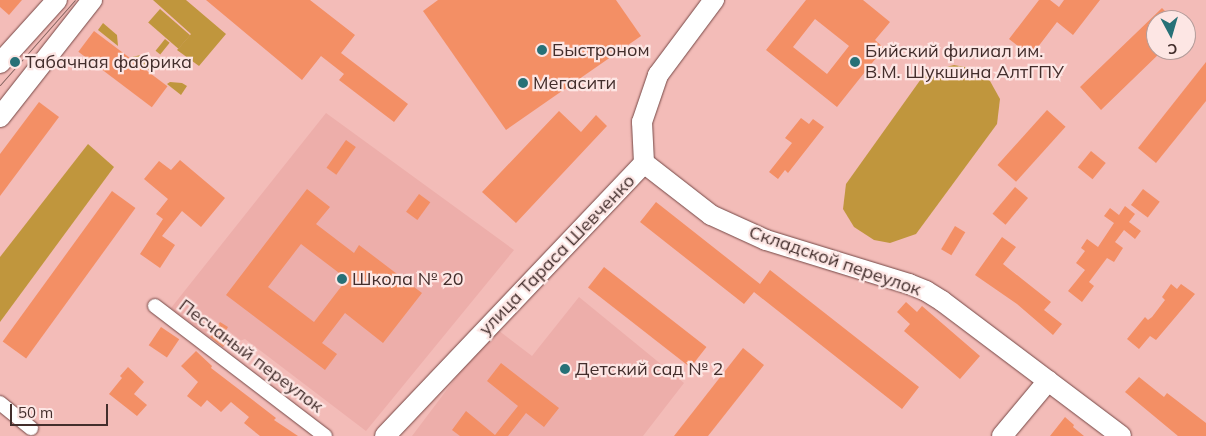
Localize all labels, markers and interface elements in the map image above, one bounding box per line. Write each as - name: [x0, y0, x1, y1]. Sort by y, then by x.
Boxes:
- north arrow: [1146, 10, 1196, 60]
- place label: Быстроном: [552, 39, 650, 61]
- text: С: [1167, 39, 1178, 58]
- place label: Бийский филиал им. В.М. Шукшина АлтГПУ: [865, 41, 1064, 84]
- marker: Быстроном: [536, 44, 548, 56]
- place label: Табачная фабрика: [25, 51, 192, 73]
- marker: Табачная фабрика: [9, 56, 21, 68]
- marker: Бийский филиал им. В.М. Шукшина АлтГПУ: [849, 56, 861, 68]
- place label: Мегасити: [533, 72, 616, 94]
- marker: Мегасити: [517, 77, 529, 89]
- street label: улица Тараса Шевченко: [475, 170, 639, 340]
- street label: Складской переулок: [746, 221, 924, 301]
- place label: Школа № 20: [352, 268, 464, 290]
- marker: Школа № 20: [336, 273, 348, 285]
- street label: Песчаный переулок: [175, 295, 327, 417]
- place label: Детский сад № 2: [575, 358, 723, 380]
- marker: Детский сад № 2: [559, 363, 571, 375]
- scale bar: [12, 394, 110, 426]
- text: 50 m: [18, 403, 53, 422]

